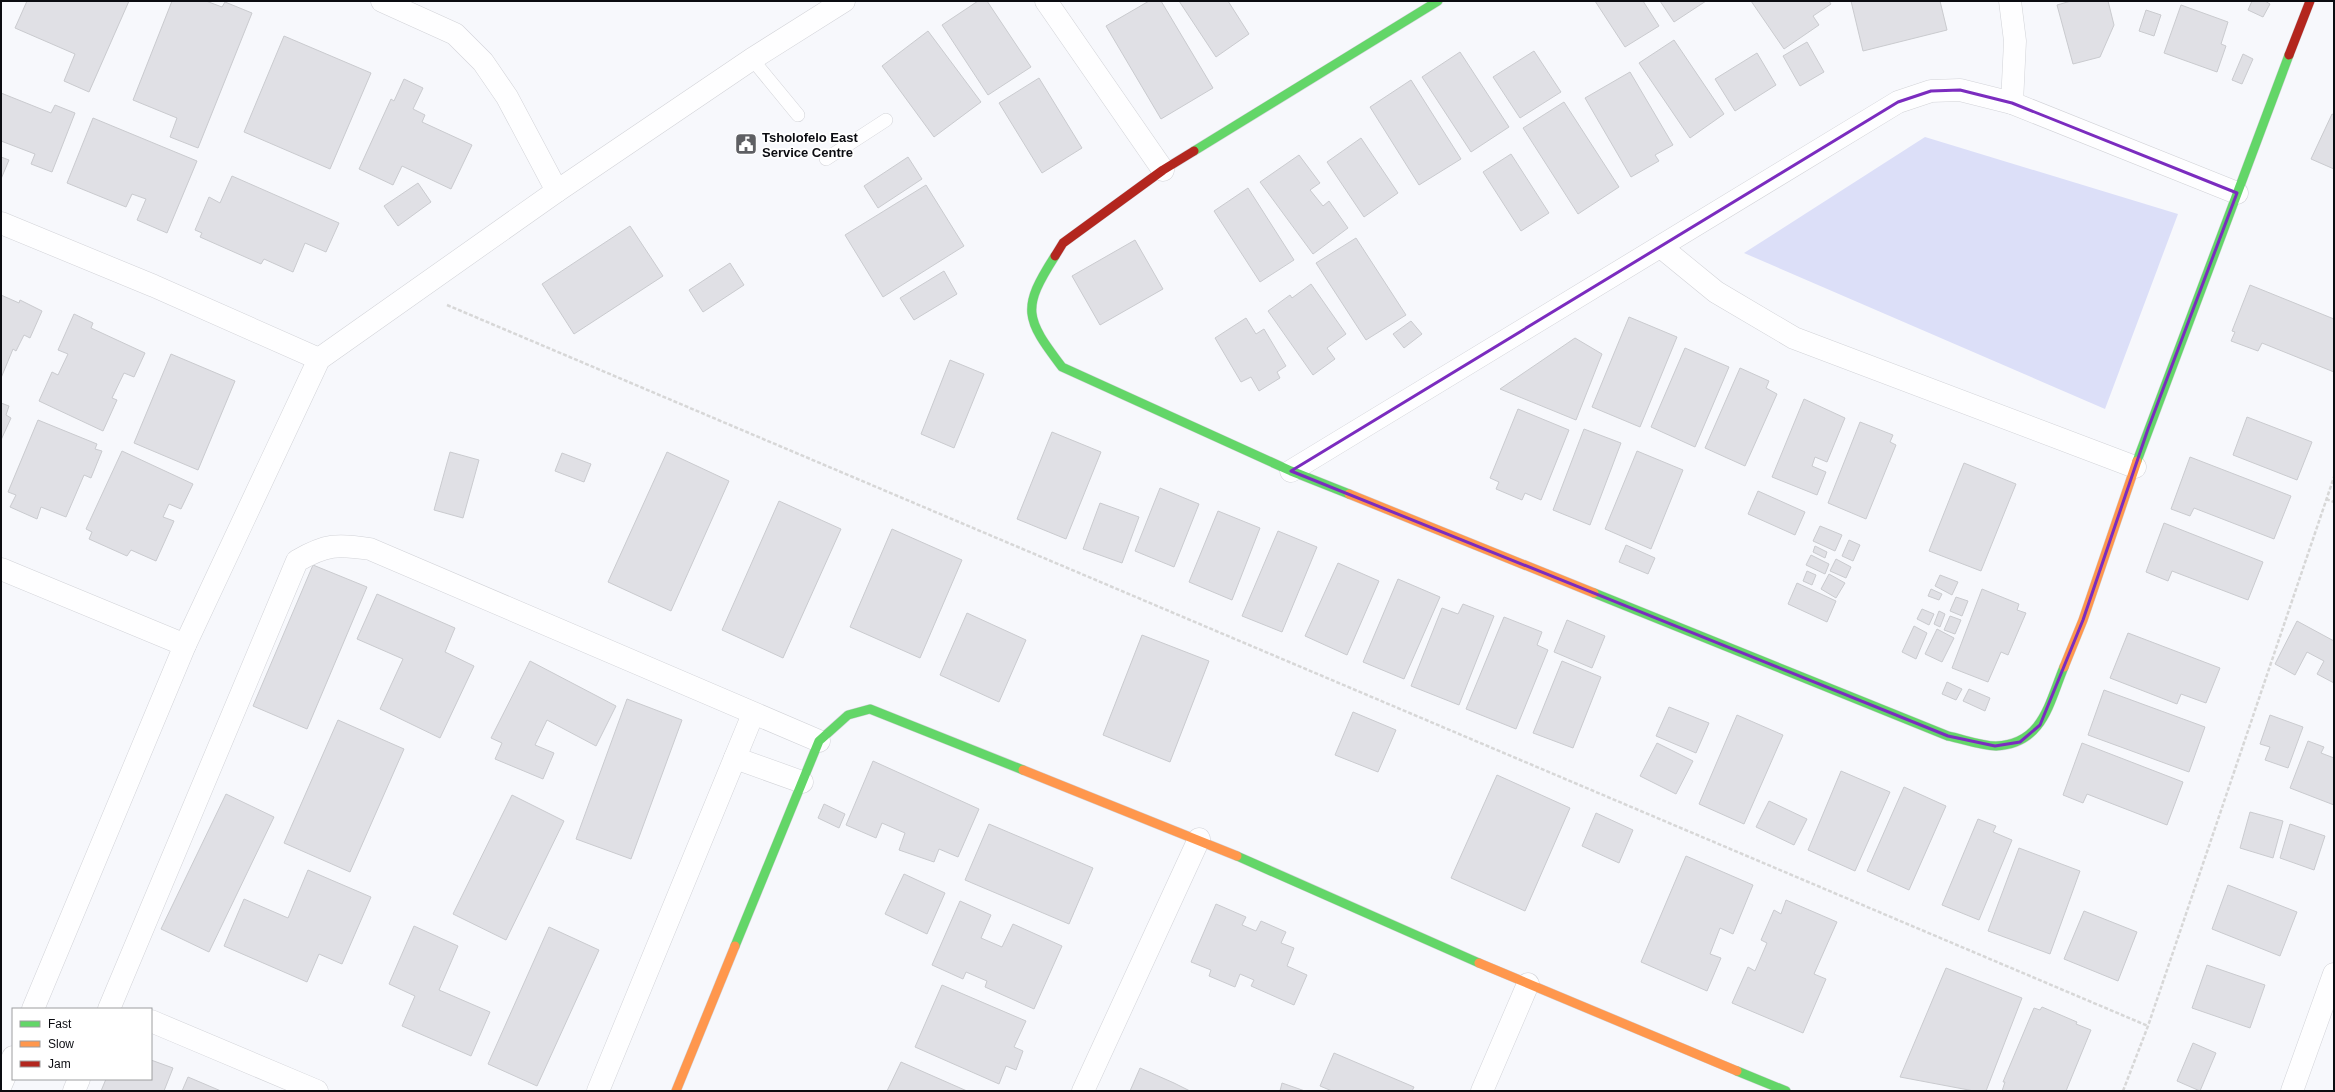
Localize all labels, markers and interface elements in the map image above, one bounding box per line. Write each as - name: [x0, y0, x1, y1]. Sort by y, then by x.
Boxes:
- place label: Tsholofelo East Service Centre: [762, 130, 858, 160]
- public building icon: Tsholofelo East Service Centre: [733, 131, 759, 157]
- legend: [12, 1008, 152, 1080]
- text: Fast: [48, 1017, 72, 1031]
- text: Slow: [48, 1037, 74, 1051]
- text: Jam: [48, 1057, 71, 1071]

